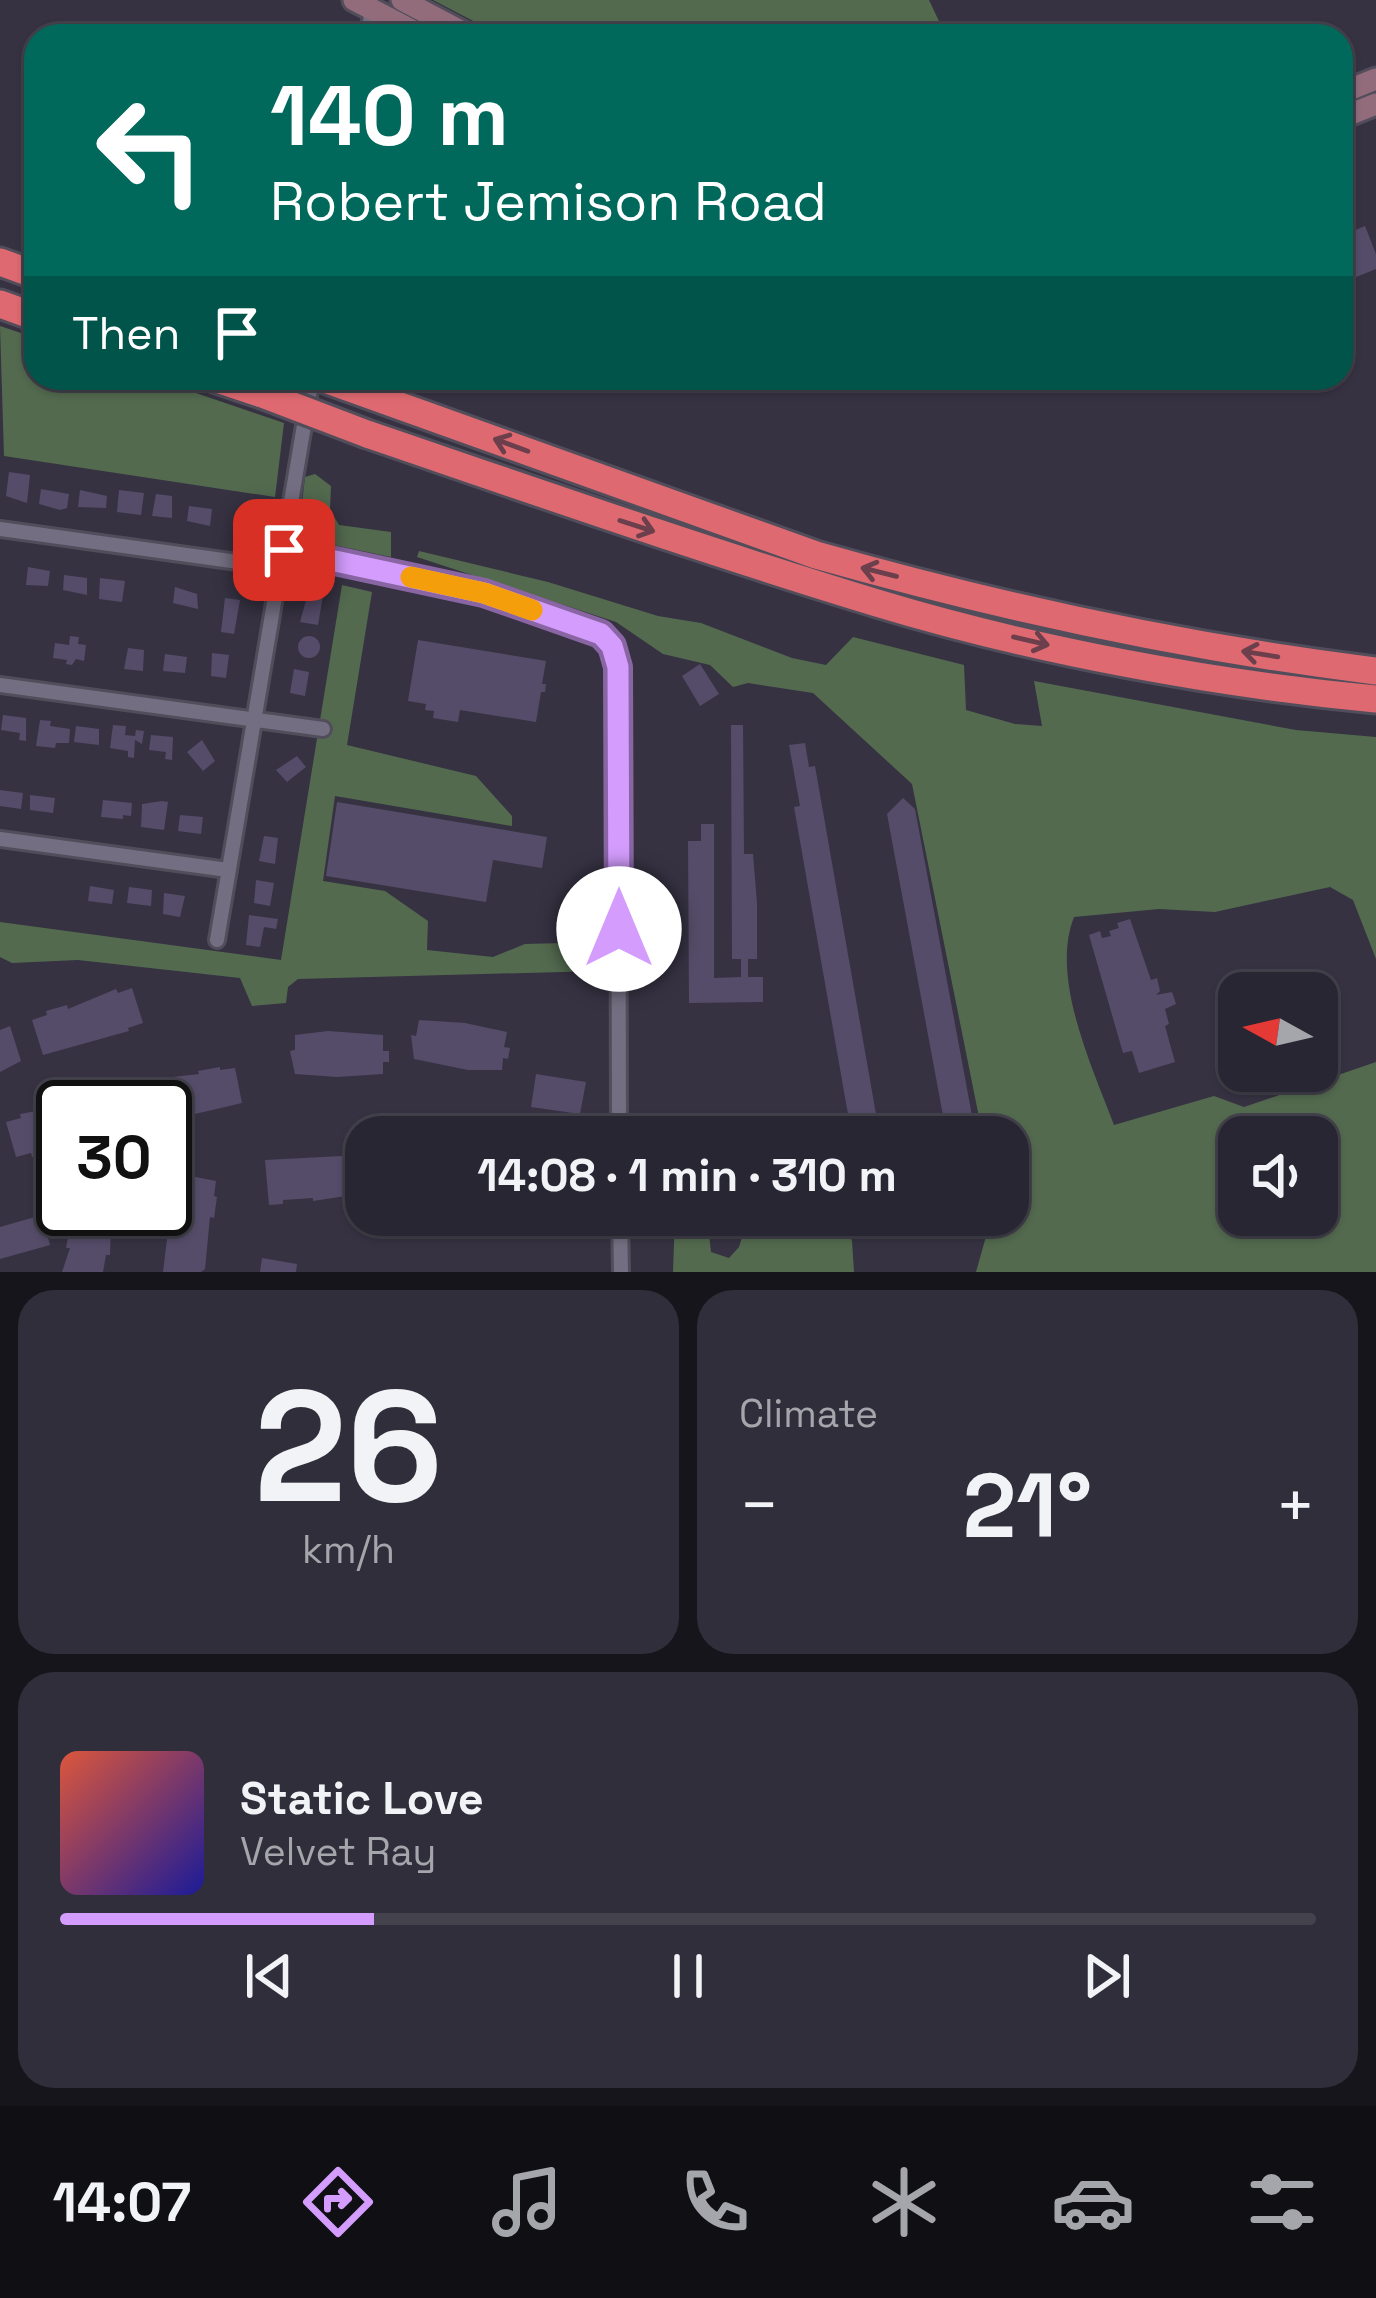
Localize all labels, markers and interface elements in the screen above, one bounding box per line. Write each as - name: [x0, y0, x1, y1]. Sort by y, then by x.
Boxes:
- text: 140 m: [270, 62, 509, 170]
- icon: left: [72, 72, 228, 228]
- text: Robert Jemison Road: [270, 167, 827, 236]
- icon: arrive: [204, 300, 270, 366]
- text: Then: [72, 305, 180, 362]
- one-way arrow: [493, 433, 530, 454]
- pin: [233, 499, 335, 601]
- one-way arrow: [617, 516, 655, 538]
- icon: arrive: [251, 517, 317, 583]
- one-way arrow: [861, 560, 899, 582]
- one-way arrow: [1011, 630, 1049, 653]
- one-way arrow: [1242, 642, 1281, 665]
- position arrow: [556, 866, 682, 992]
- north arrow: [1218, 972, 1338, 1092]
- map controls: [1218, 972, 1338, 1236]
- speed limit sign: 30: [36, 1080, 192, 1236]
- button: sound: [1218, 1116, 1338, 1236]
- text: 14:08 · 1 min · 310 m: [477, 1147, 897, 1204]
- text: 26: [254, 1347, 443, 1547]
- text: Climate: [739, 1389, 878, 1438]
- text: 21°: [963, 1448, 1092, 1563]
- text: −: [739, 1463, 780, 1547]
- text: +: [1275, 1463, 1316, 1547]
- text: km/h: [302, 1525, 395, 1574]
- text: Static Love: [240, 1770, 484, 1827]
- text: Velvet Ray: [240, 1827, 436, 1876]
- icon: previous: [236, 1943, 302, 2009]
- icon: pause: [655, 1943, 721, 2009]
- icon: next: [1074, 1943, 1140, 2009]
- icon: directions: [296, 2160, 380, 2244]
- icon: music: [485, 2160, 569, 2244]
- icon: phone: [673, 2160, 757, 2244]
- icon: climate: [862, 2160, 946, 2244]
- icon: car: [1051, 2160, 1135, 2244]
- icon: filters: [1240, 2160, 1324, 2244]
- text: 14:07: [52, 2168, 191, 2237]

